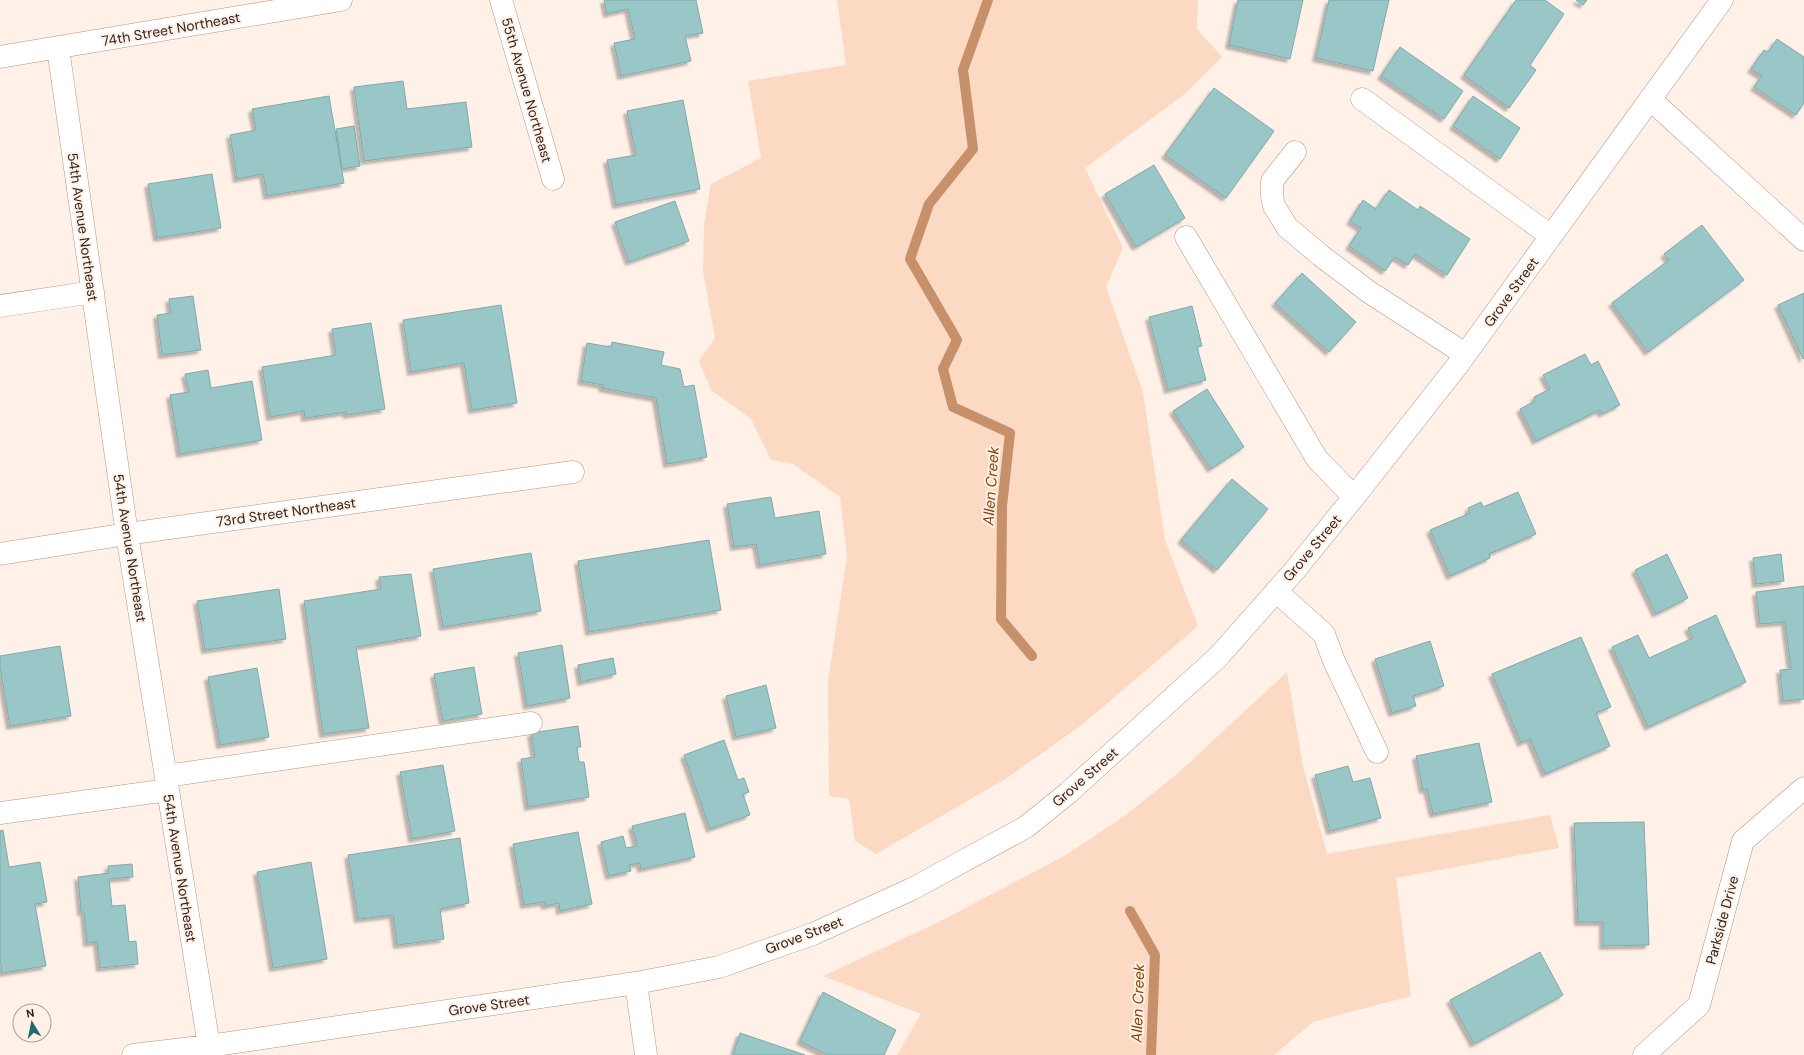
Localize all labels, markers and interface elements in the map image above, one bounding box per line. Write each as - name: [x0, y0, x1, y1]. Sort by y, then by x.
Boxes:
- street label: 74th Street Northeast: [100, 8, 242, 50]
- street label: 55th Avenue Northeast: [498, 15, 556, 165]
- street label: 54th Avenue Northeast: [64, 151, 102, 303]
- street label: Grove Street: [1480, 254, 1542, 330]
- water label: Allen Creek: [978, 446, 1004, 527]
- street label: 54th Avenue Northeast: [109, 472, 151, 624]
- street label: 73rd Street Northeast: [215, 493, 357, 531]
- street label: Grove Street: [1279, 511, 1345, 585]
- street label: Grove Street: [1048, 743, 1122, 811]
- street label: 54th Avenue Northeast: [159, 792, 201, 944]
- street label: Parkside Drive: [1701, 874, 1743, 966]
- street label: Grove Street: [763, 912, 845, 958]
- water label: Allen Creek: [1127, 963, 1149, 1044]
- street label: Grove Street: [447, 990, 531, 1020]
- north arrow: [12, 1003, 52, 1043]
- text: N: [25, 1006, 35, 1021]

